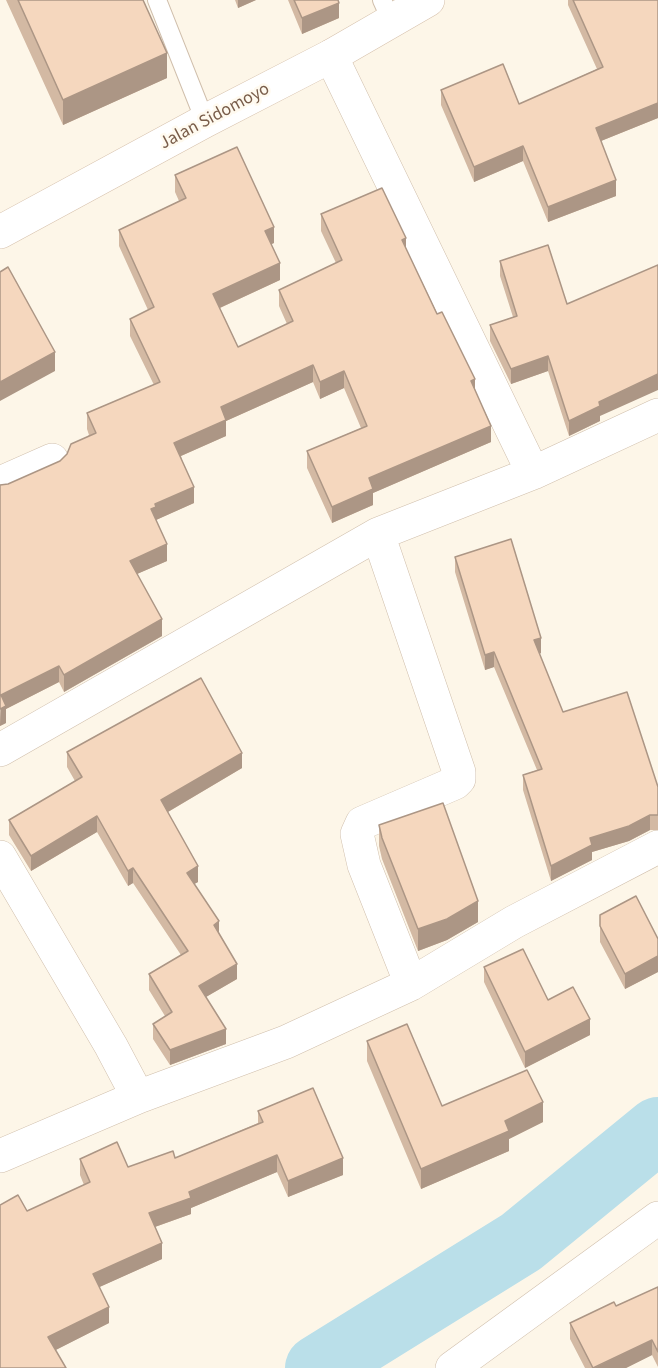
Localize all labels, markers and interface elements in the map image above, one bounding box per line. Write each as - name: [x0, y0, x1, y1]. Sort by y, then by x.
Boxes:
- street label: Jalan Sidomoyo: [156, 79, 274, 155]

